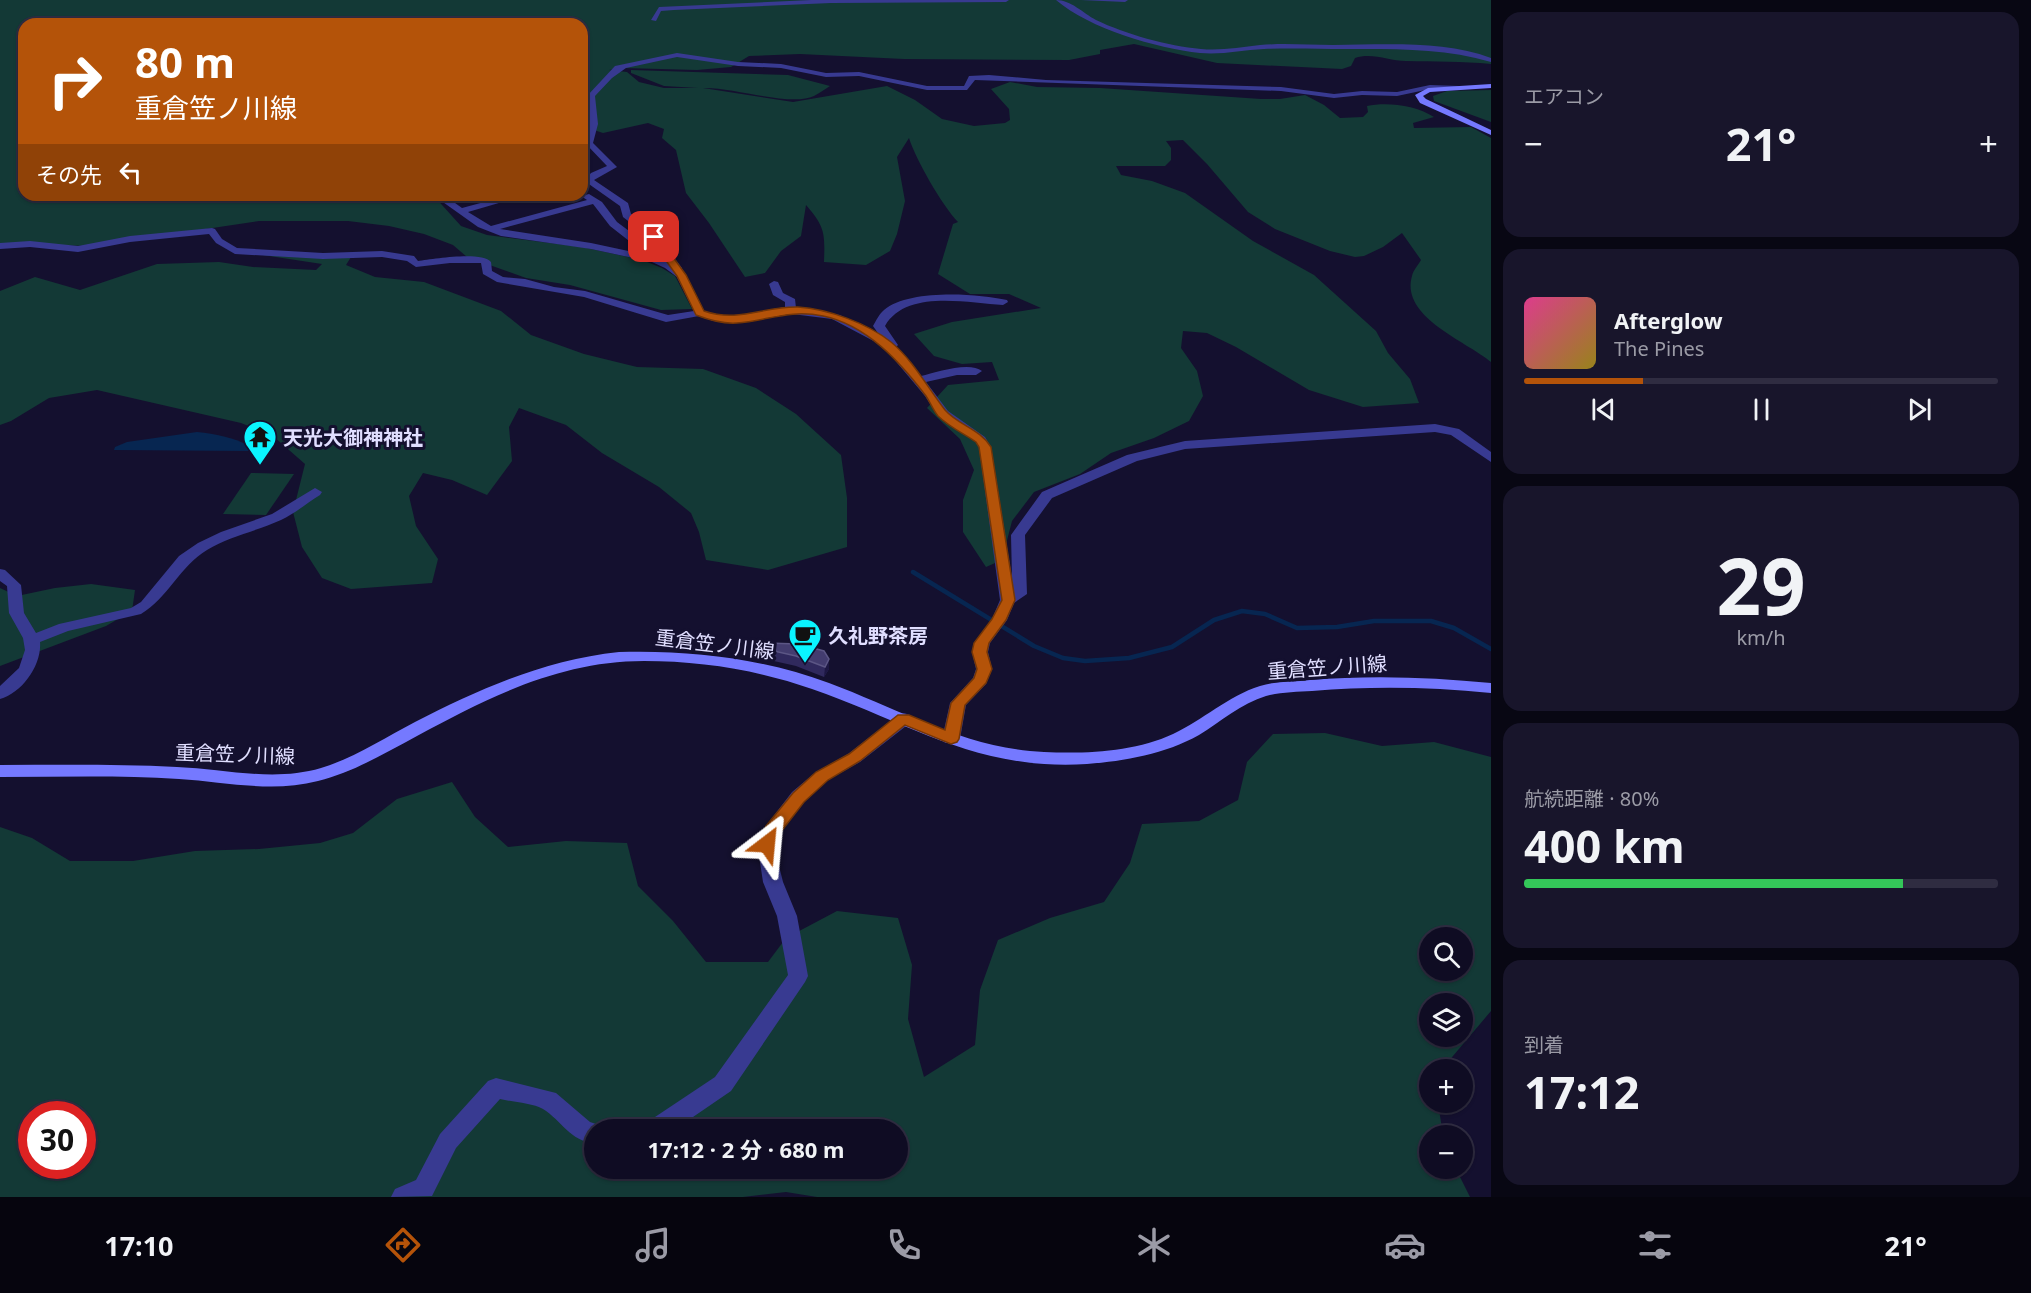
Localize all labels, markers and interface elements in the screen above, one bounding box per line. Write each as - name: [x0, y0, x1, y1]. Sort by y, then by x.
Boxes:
- text: 80 m: [135, 33, 235, 90]
- icon: right: [36, 42, 114, 120]
- text: エアコン: [1524, 83, 1604, 110]
- text: 重倉笠ノ川線: [135, 89, 297, 126]
- text: 21°: [1726, 113, 1796, 174]
- text: −: [1524, 121, 1543, 166]
- text: +: [1979, 121, 1998, 166]
- icon: left: [114, 156, 147, 189]
- text: その先: [36, 159, 102, 189]
- pin: [628, 211, 679, 262]
- icon: arrive: [637, 220, 670, 253]
- text: Afterglow: [1614, 305, 1723, 335]
- text: The Pines: [1614, 335, 1704, 362]
- icon: previous: [1587, 393, 1620, 426]
- icon: pause: [1745, 393, 1778, 426]
- icon: next: [1903, 393, 1936, 426]
- temple icon: 天光大御神神社: [242, 419, 278, 466]
- place label: 天光大御神神社: [283, 424, 423, 451]
- text: 29: [1716, 532, 1806, 638]
- cafe icon: 久礼野茶房: [787, 617, 823, 664]
- place label: 久礼野茶房: [828, 622, 928, 649]
- street label: 重倉笠ノ川線: [654, 623, 776, 665]
- text: km/h: [1736, 624, 1786, 651]
- street label: 重倉笠ノ川線: [1266, 649, 1388, 685]
- street label: 重倉笠ノ川線: [175, 738, 295, 770]
- text: 航続距離 · 80%: [1524, 785, 1659, 812]
- position arrow: [735, 812, 799, 876]
- text: 400 km: [1524, 815, 1685, 876]
- map controls: [1419, 927, 1473, 1179]
- button: search: [1419, 927, 1473, 981]
- button: layers: [1419, 993, 1473, 1047]
- text: 到着: [1524, 1031, 1564, 1058]
- button: +: [1419, 1059, 1473, 1113]
- text: 17:12: [1524, 1061, 1640, 1122]
- speed limit sign: 30: [18, 1101, 96, 1179]
- button: −: [1419, 1125, 1473, 1179]
- text: 17:12 · 2 分 · 680 m: [648, 1134, 845, 1164]
- icon: directions: [382, 1224, 424, 1266]
- icon: music: [632, 1224, 674, 1266]
- icon: phone: [883, 1224, 925, 1266]
- icon: climate: [1133, 1224, 1175, 1266]
- icon: car: [1384, 1224, 1426, 1266]
- icon: filters: [1634, 1224, 1676, 1266]
- text: 17:10: [104, 1227, 174, 1264]
- text: 21°: [1884, 1227, 1927, 1264]

